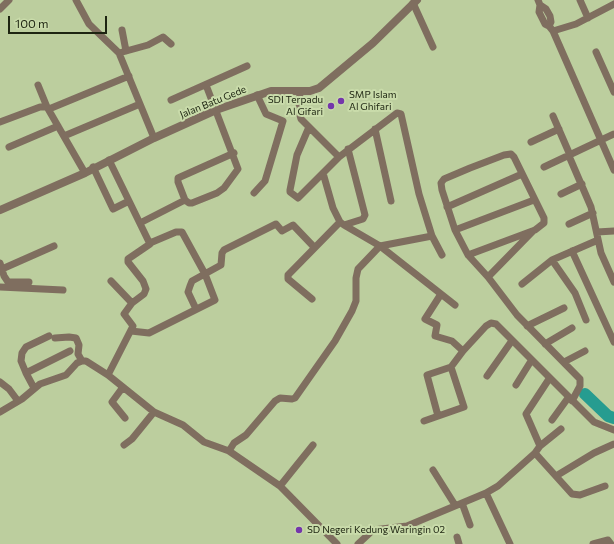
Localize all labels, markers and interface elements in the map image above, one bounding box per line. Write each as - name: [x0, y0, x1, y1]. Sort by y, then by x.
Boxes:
- scale bar: [10, 8, 109, 34]
- text: 100 m: [15, 16, 49, 30]
- street label: Jalan Batu Gede: [178, 83, 248, 121]
- place label: SMP Islam Al Ghifari: [349, 89, 396, 112]
- place label: SDI Terpadu Al Gifari: [268, 94, 323, 118]
- marker: SMP Islam Al Ghifari: [336, 96, 346, 106]
- marker: SDI Terpadu Al Gifari: [326, 101, 336, 111]
- place label: SD Negeri Kedung Waringin 02: [307, 524, 445, 536]
- marker: SD Negeri Kedung Waringin 02: [294, 525, 304, 535]

